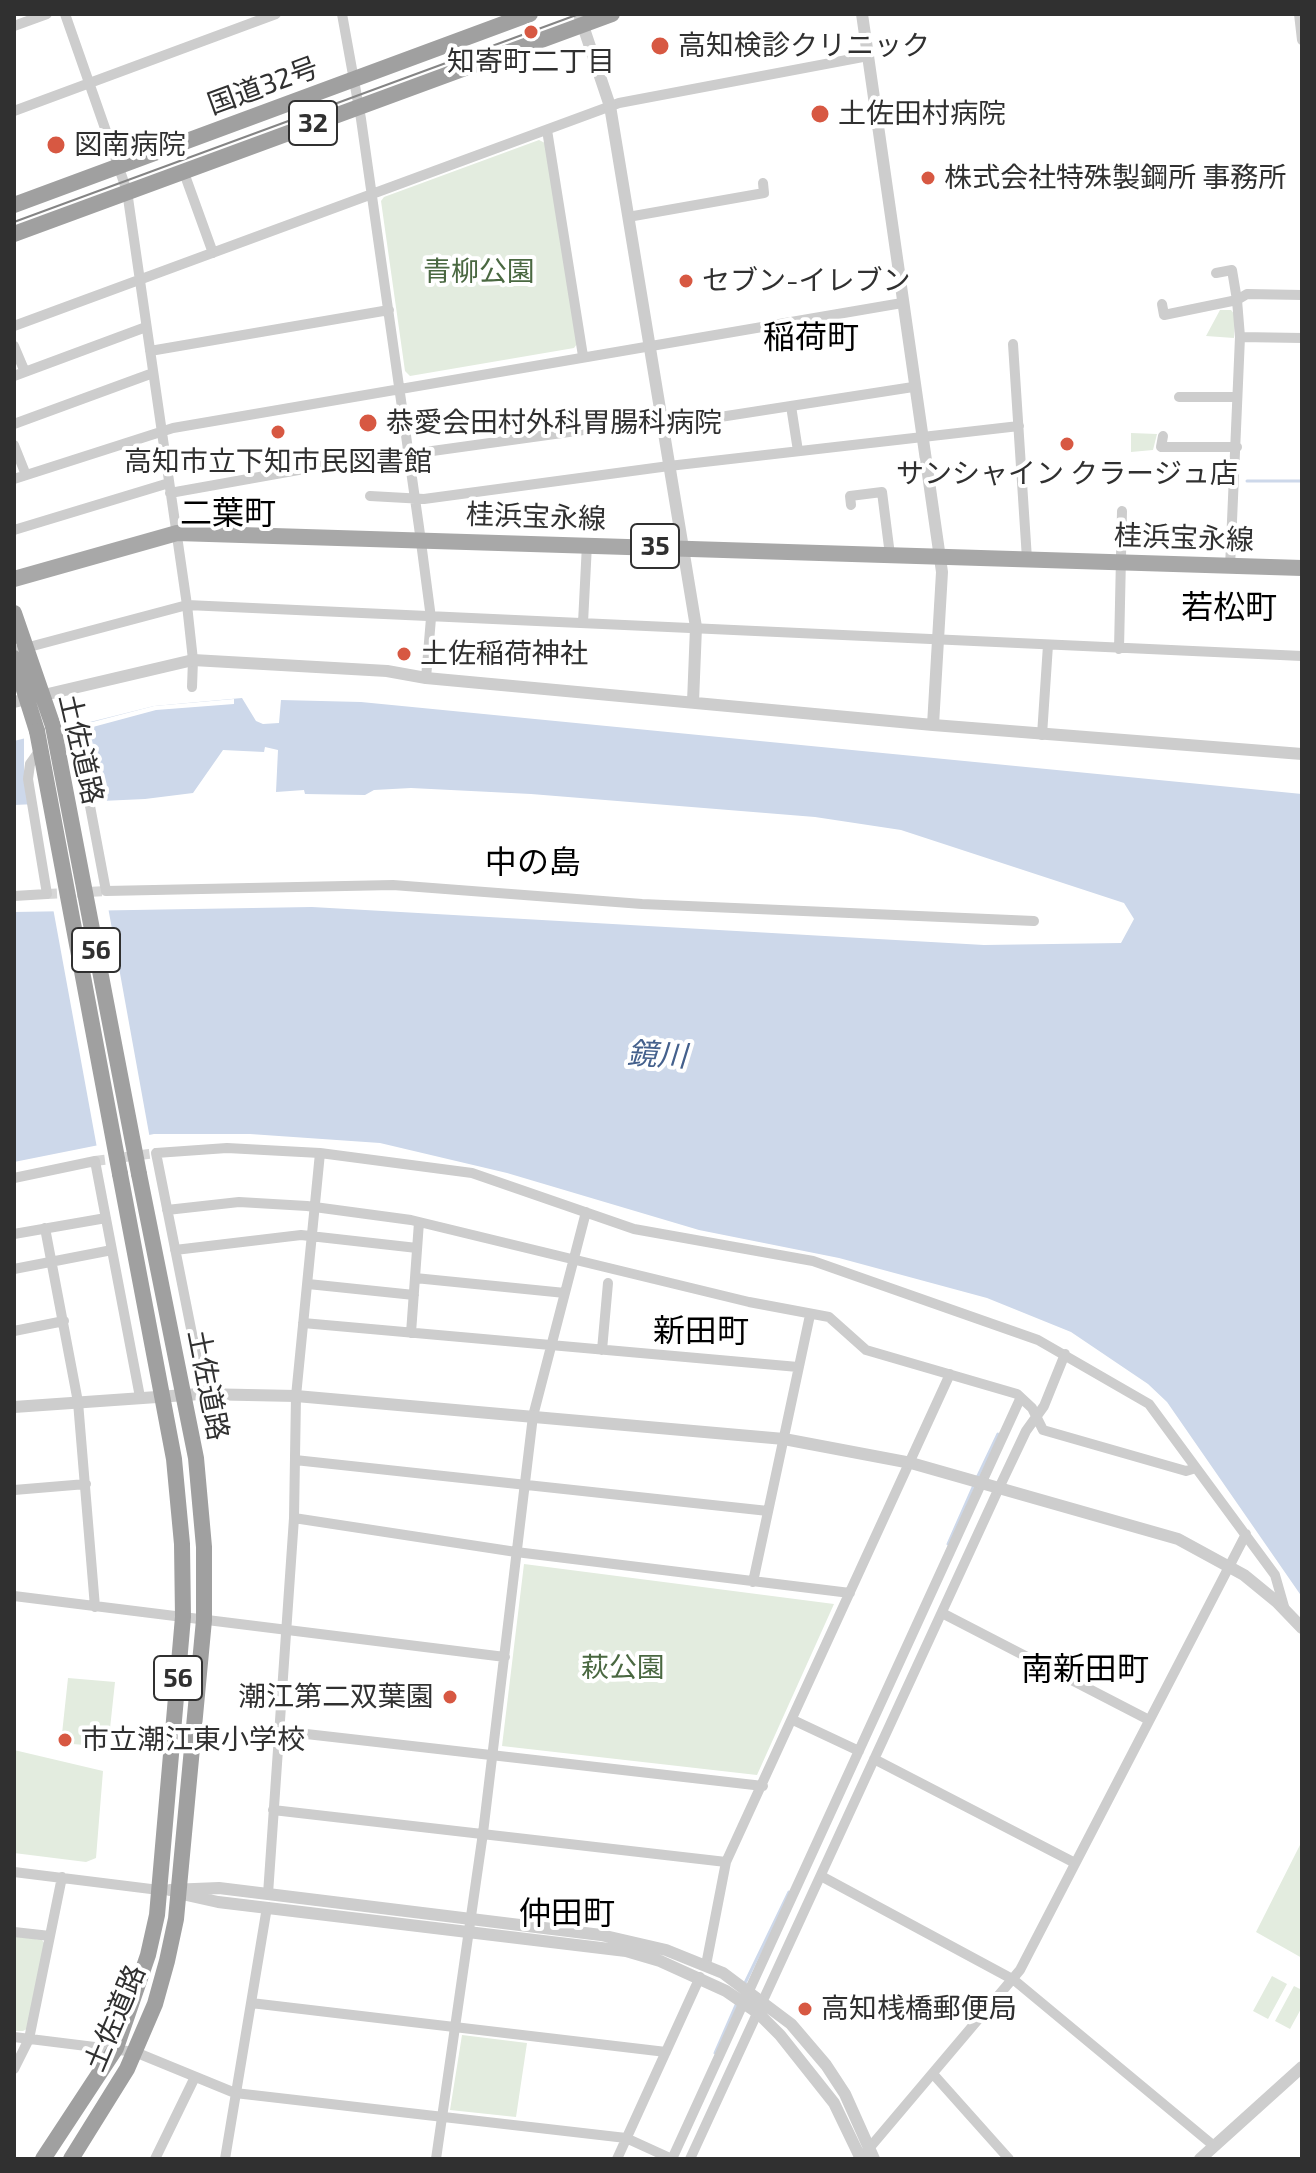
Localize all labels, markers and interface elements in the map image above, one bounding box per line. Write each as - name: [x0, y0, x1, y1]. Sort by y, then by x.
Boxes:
- marker: 知寄町二丁目: [522, 23, 540, 41]
- place label: 高知検診クリニック: [678, 29, 930, 63]
- marker: 高知検診クリニック: [649, 35, 671, 57]
- place label: 知寄町二丁目: [447, 45, 615, 79]
- street label: 国道32号: [203, 50, 323, 122]
- place label: 土佐田村病院: [838, 97, 1006, 131]
- road number: 32: [289, 101, 337, 145]
- marker: 土佐田村病院: [809, 103, 831, 125]
- place label: 図南病院: [74, 128, 186, 162]
- marker: 図南病院: [45, 134, 67, 156]
- place label: 株式会社特殊製鋼所 事務所: [944, 161, 1286, 195]
- marker: 株式会社特殊製鋼所 事務所: [919, 169, 937, 187]
- park label: 青柳公園: [423, 255, 535, 289]
- place label: セブン-イレブン: [702, 264, 911, 298]
- marker: セブン-イレブン: [677, 272, 695, 290]
- district label: 稲荷町: [763, 318, 859, 356]
- place label: 恭愛会田村外科胃腸科病院: [386, 406, 722, 440]
- marker: 恭愛会田村外科胃腸科病院: [357, 412, 379, 434]
- marker: 高知市立下知市民図書館: [269, 423, 287, 441]
- marker: サンシャイン クラージュ店: [1058, 435, 1076, 453]
- place label: 高知市立下知市民図書館: [124, 445, 432, 479]
- place label: サンシャイン クラージュ店: [896, 457, 1238, 491]
- district label: 二葉町: [180, 494, 276, 532]
- street label: 桂浜宝永線: [465, 498, 607, 536]
- street label: 桂浜宝永線: [1113, 519, 1255, 557]
- road number: 35: [631, 524, 679, 568]
- district label: 若松町: [1181, 588, 1277, 626]
- place label: 土佐稲荷神社: [420, 637, 588, 671]
- marker: 土佐稲荷神社: [395, 645, 413, 663]
- street label: 土佐道路: [52, 691, 110, 807]
- district label: 中の島: [485, 843, 581, 881]
- road number: 56: [72, 928, 120, 972]
- water label: 鏡川: [626, 1035, 688, 1075]
- district label: 新田町: [653, 1312, 749, 1350]
- street label: 土佐道路: [181, 1327, 235, 1443]
- district label: 南新田町: [1021, 1650, 1149, 1688]
- park label: 萩公園: [581, 1651, 665, 1685]
- road number: 56: [154, 1656, 202, 1700]
- place label: 潮江第二双葉園: [238, 1680, 434, 1714]
- marker: 潮江第二双葉園: [441, 1688, 459, 1706]
- place label: 市立潮江東小学校: [81, 1723, 305, 1757]
- marker: 市立潮江東小学校: [56, 1731, 74, 1749]
- district label: 仲田町: [519, 1894, 615, 1932]
- street label: 土佐道路: [78, 1960, 152, 2076]
- place label: 高知桟橋郵便局: [821, 1992, 1017, 2026]
- marker: 高知桟橋郵便局: [796, 2000, 814, 2018]

